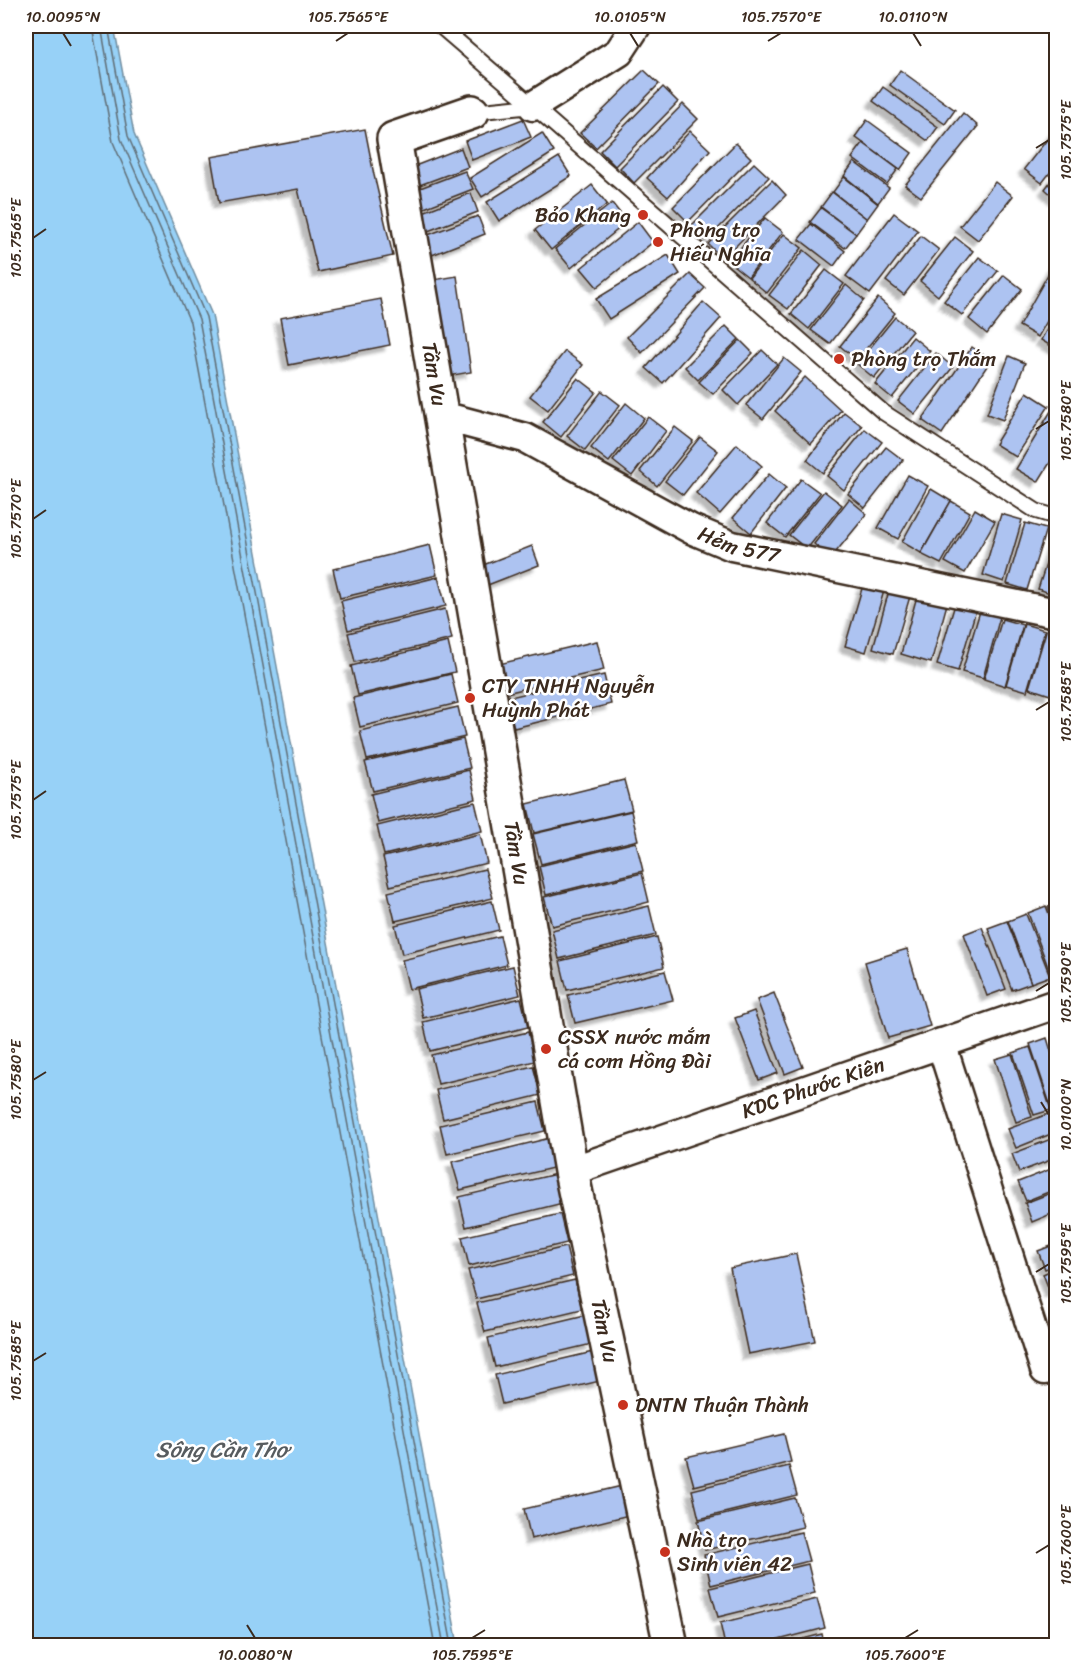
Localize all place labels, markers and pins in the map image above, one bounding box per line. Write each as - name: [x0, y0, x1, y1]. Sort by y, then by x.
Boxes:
- place label: Bảo Khang: [535, 196, 631, 234]
- marker: Bảo Khang: [636, 208, 650, 222]
- place label: Phòng trọ Hiếu Nghĩa: [670, 211, 771, 273]
- marker: Phòng trọ Hiếu Nghĩa: [651, 235, 665, 249]
- place label: Phòng trọ Thắm: [851, 340, 996, 378]
- marker: Phòng trọ Thắm: [832, 352, 846, 366]
- place label: CTY TNHH Nguyễn Huỳnh Phát: [482, 667, 655, 729]
- marker: CTY TNHH Nguyễn Huỳnh Phát: [463, 691, 477, 705]
- place label: CSSX nước mắm cá cơm Hồng Đài: [558, 1018, 712, 1080]
- marker: CSSX nước mắm cá cơm Hồng Đài: [539, 1042, 553, 1056]
- place label: DNTN Thuận Thành: [635, 1386, 809, 1424]
- marker: DNTN Thuận Thành: [616, 1398, 630, 1412]
- place label: Nhà trọ Sinh viên 42: [677, 1521, 792, 1583]
- marker: Nhà trọ Sinh viên 42: [658, 1545, 672, 1559]

